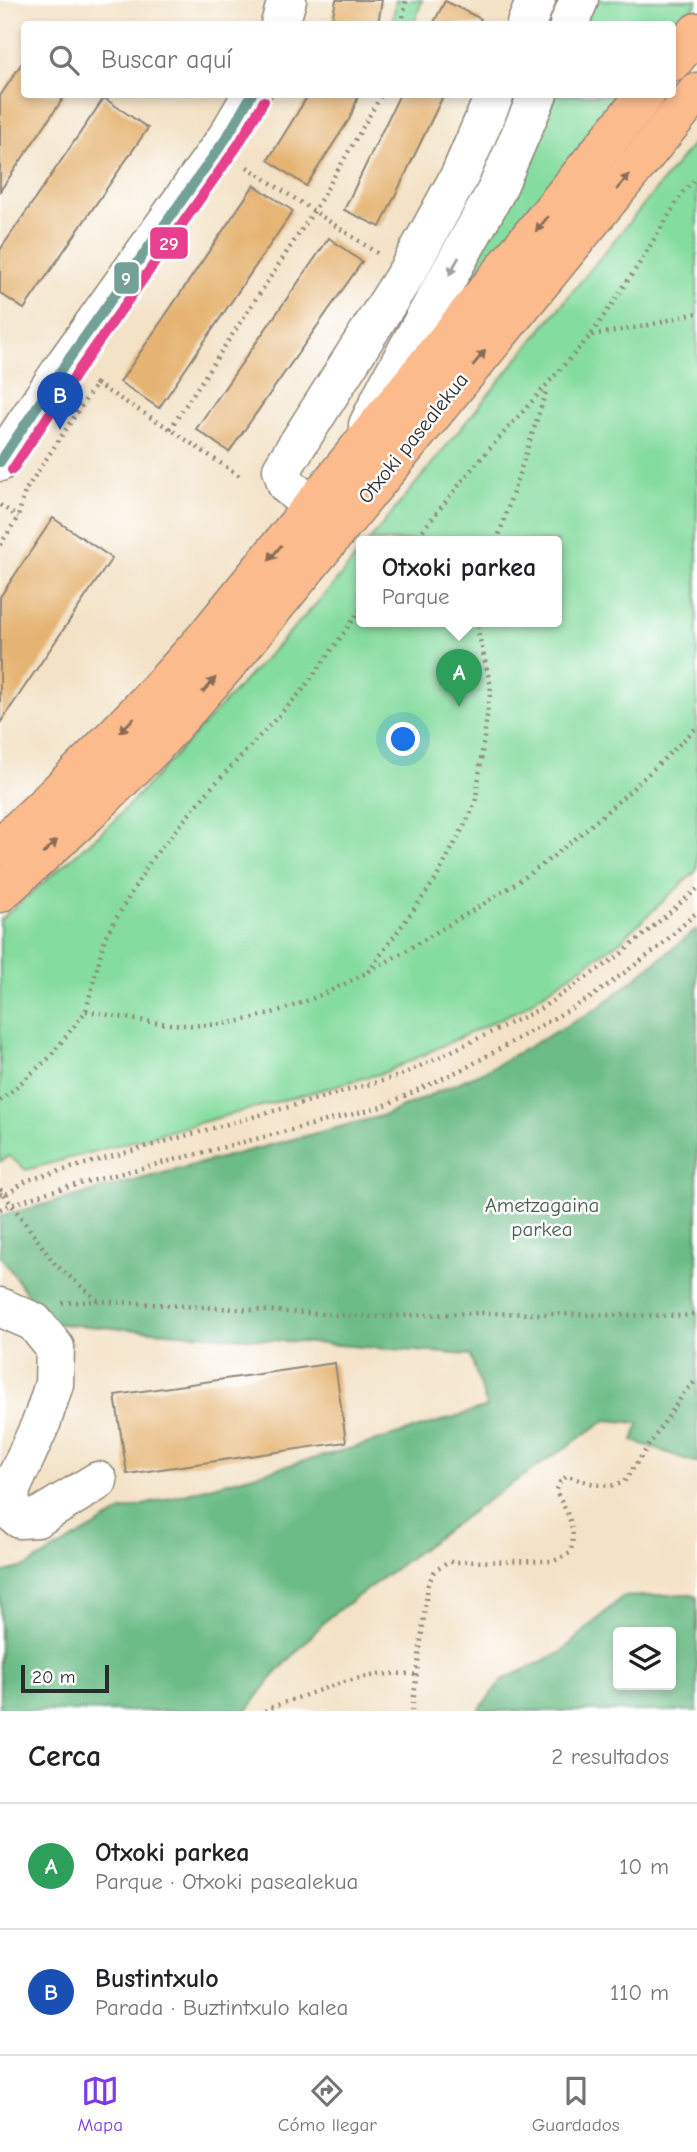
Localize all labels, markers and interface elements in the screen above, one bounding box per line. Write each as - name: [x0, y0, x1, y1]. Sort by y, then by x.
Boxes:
- search box: [21, 21, 676, 98]
- icon: search: [45, 41, 83, 79]
- text: Buscar aquí: [101, 45, 232, 75]
- one-way arrow: [615, 174, 630, 191]
- one-way arrow: [534, 214, 549, 232]
- line badge: 29: [149, 226, 189, 260]
- text: 29: [159, 233, 179, 255]
- one-way arrow: [448, 256, 460, 275]
- line badge: 9: [113, 261, 140, 295]
- text: 9: [121, 268, 131, 290]
- one-way arrow: [471, 350, 486, 367]
- street label: Otxoki pasealekua: [353, 368, 473, 508]
- pin: B: [37, 372, 83, 430]
- popup: [356, 536, 562, 627]
- one-way arrow: [268, 544, 283, 561]
- text: Otxoki parkea: [382, 553, 536, 583]
- text: Parque: [382, 583, 449, 610]
- pin: A: [436, 649, 482, 707]
- one-way arrow: [201, 677, 217, 694]
- one-way arrow: [119, 716, 135, 733]
- your location: [386, 722, 420, 756]
- one-way arrow: [41, 839, 59, 855]
- park label: Ametzagaina parkea: [485, 1193, 599, 1241]
- map controls: [613, 1627, 676, 1690]
- button: layers: [613, 1627, 676, 1690]
- scale bar: [21, 1662, 108, 1694]
- text: 20 m: [32, 1666, 76, 1688]
- text: Cerca: [28, 1739, 101, 1774]
- text: 2 resultados: [551, 1743, 669, 1770]
- text: Otxoki parkea: [95, 1838, 250, 1868]
- text: A: [45, 1853, 57, 1880]
- text: 10 m: [619, 1853, 669, 1880]
- text: Parque · Otxoki pasealekua: [95, 1868, 358, 1895]
- text: Bustintxulo: [95, 1964, 219, 1994]
- text: B: [44, 1979, 58, 2006]
- text: 110 m: [610, 1979, 669, 2006]
- text: Parada · Buztintxulo kalea: [95, 1994, 348, 2021]
- tab: Mapa: [77, 2072, 123, 2136]
- tab: Cómo llegar: [278, 2072, 377, 2136]
- tab: Guardados: [532, 2072, 620, 2136]

